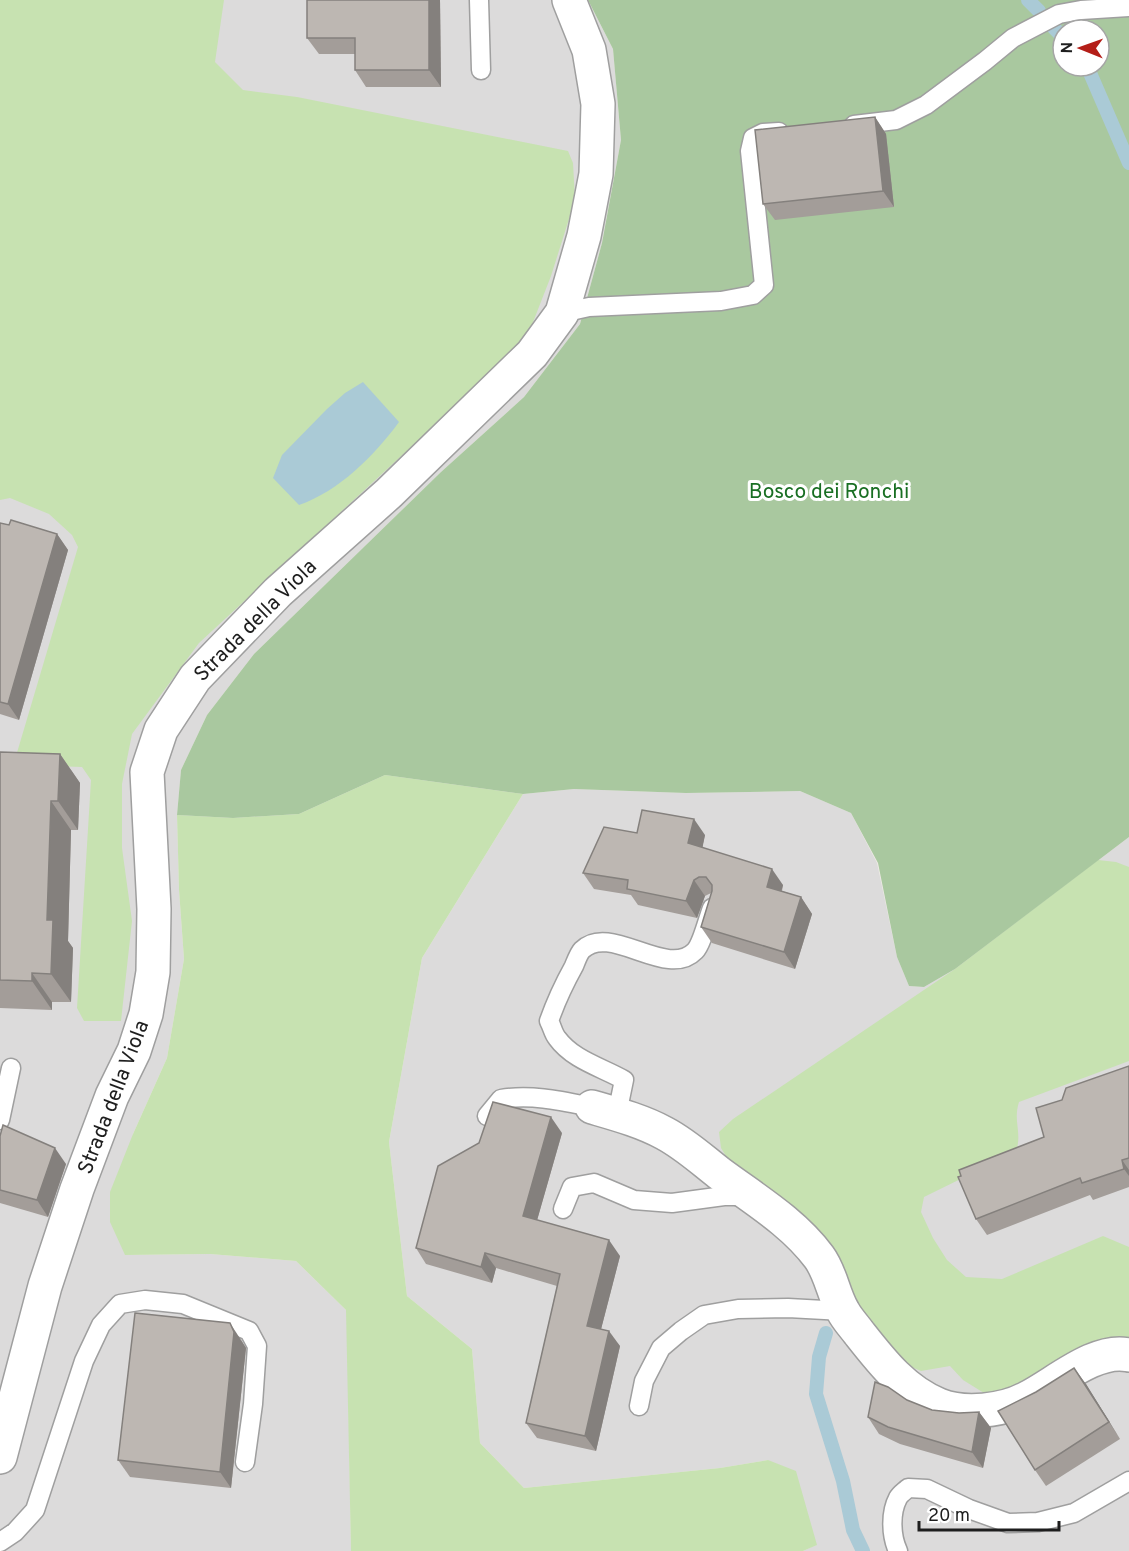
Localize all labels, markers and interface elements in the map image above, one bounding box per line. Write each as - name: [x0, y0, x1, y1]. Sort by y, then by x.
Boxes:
- north arrow: [1051, 18, 1111, 78]
- text: N: [1058, 42, 1078, 54]
- park label: Bosco dei Ronchi: [749, 479, 909, 506]
- street label: Strada della Viola: [189, 554, 323, 688]
- street label: Strada della Viola: [73, 1017, 156, 1178]
- scale bar: [919, 1494, 1058, 1532]
- text: 20 m: [928, 1505, 970, 1528]

